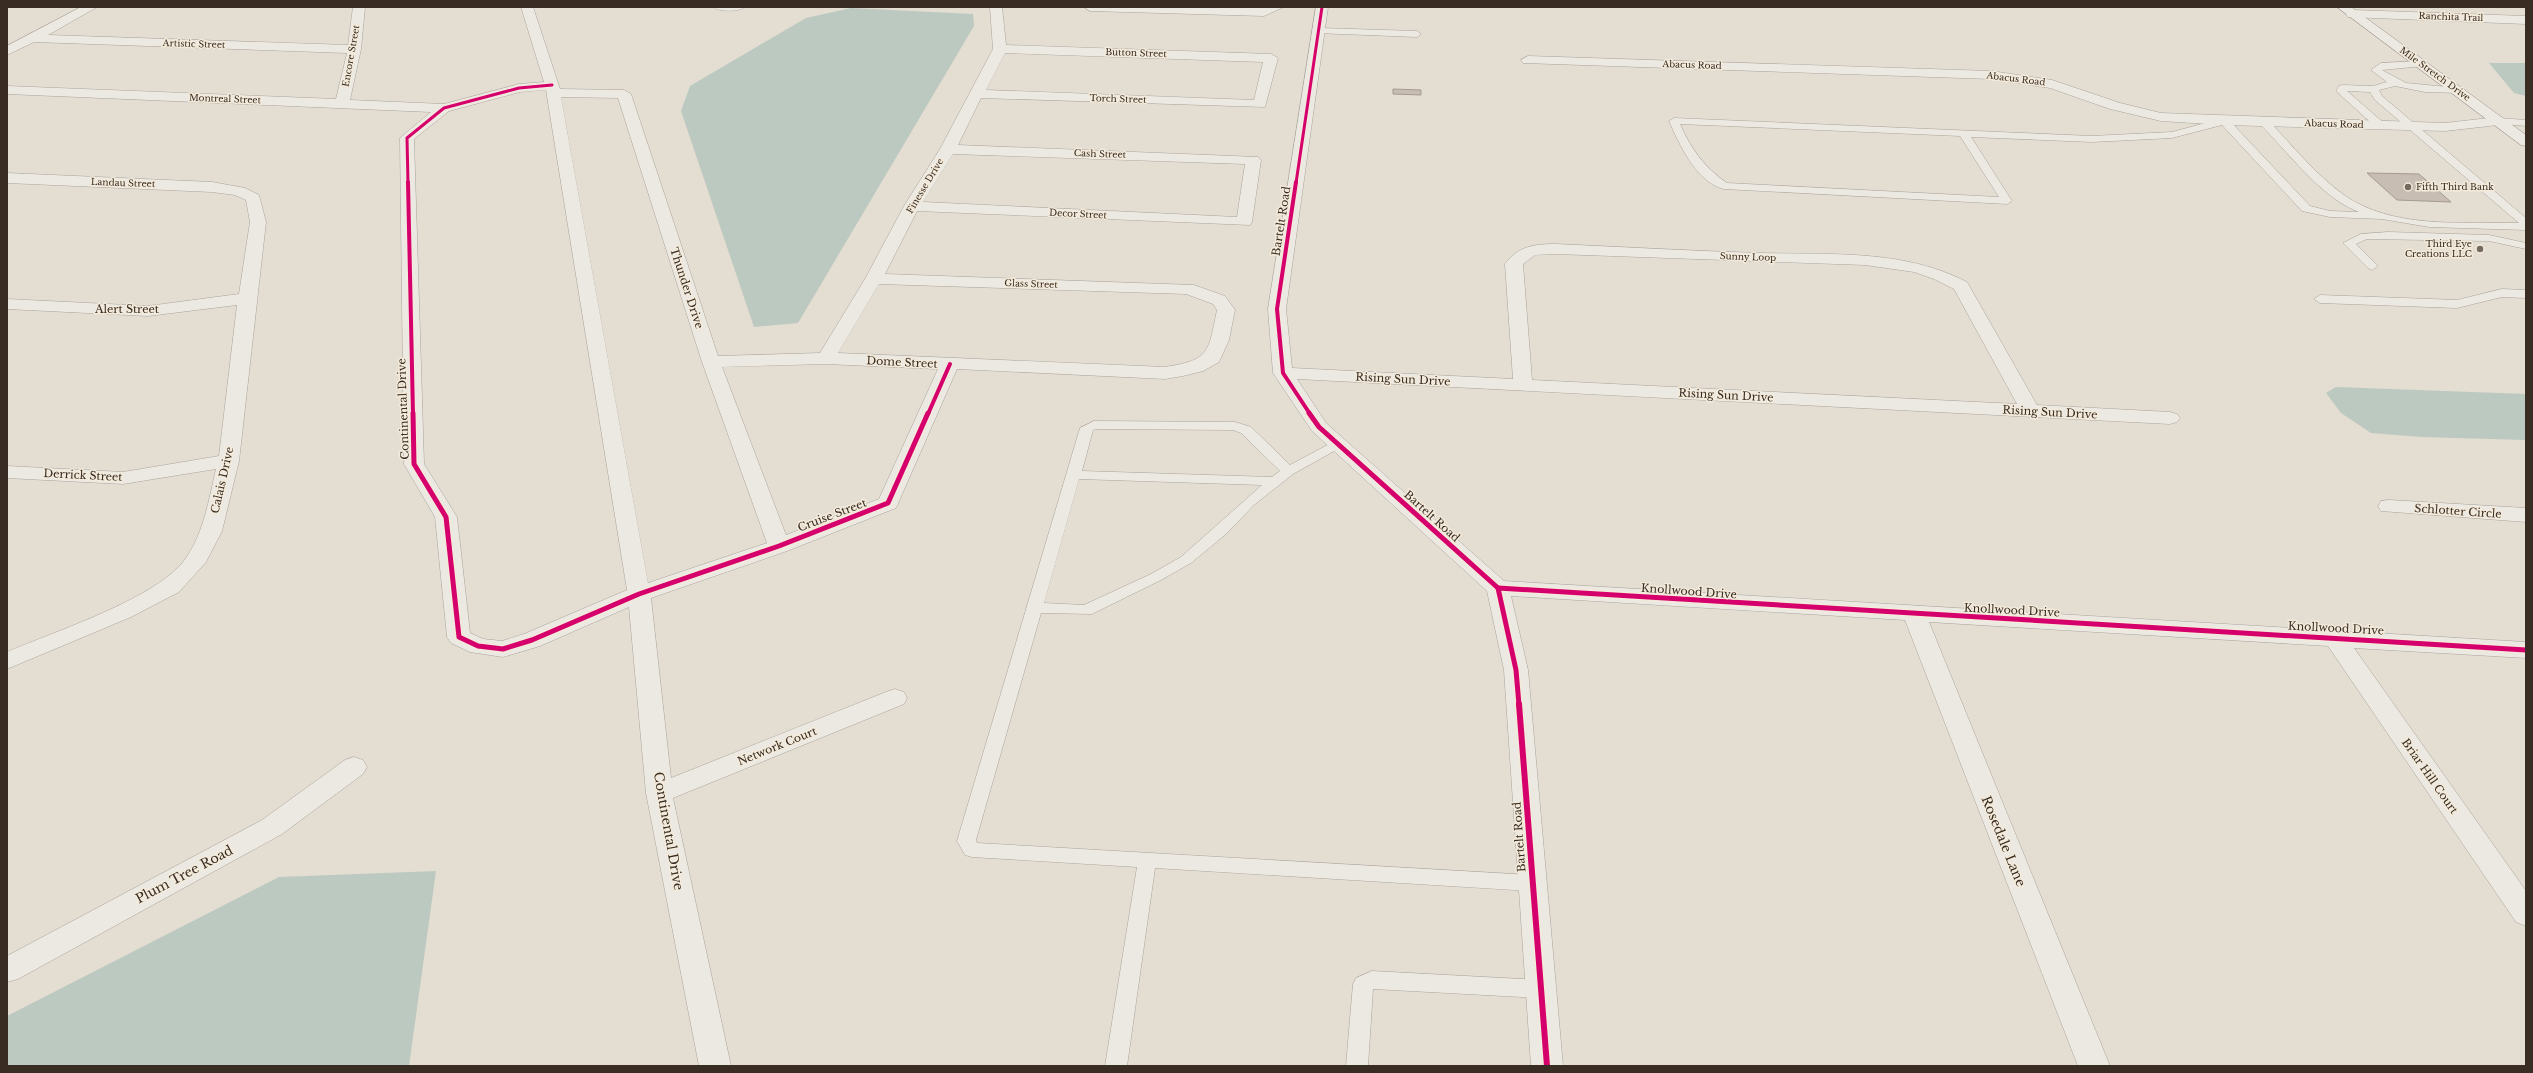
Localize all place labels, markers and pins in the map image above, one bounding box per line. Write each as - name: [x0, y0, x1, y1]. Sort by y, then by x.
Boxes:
- place label: Fifth Third Bank: [2416, 181, 2494, 192]
- marker: Fifth Third Bank: [2403, 182, 2413, 192]
- place label: Third Eye Creations LLC: [2405, 238, 2472, 259]
- marker: Third Eye Creations LLC: [2475, 244, 2485, 254]

